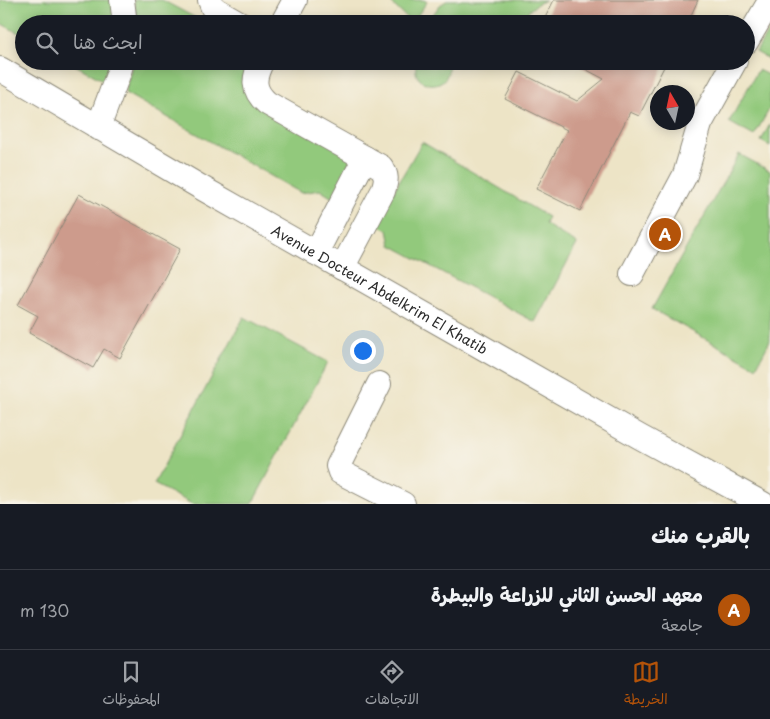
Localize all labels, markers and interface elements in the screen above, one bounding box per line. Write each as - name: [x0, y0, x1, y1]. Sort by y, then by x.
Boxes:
- search box: [15, 15, 755, 70]
- text: ابحث هنا: [73, 27, 143, 55]
- icon: search: [33, 29, 61, 57]
- north arrow: [650, 85, 695, 130]
- pin: A: [649, 215, 681, 253]
- street label: Avenue Docteur Abdelkrim El Khatib: [268, 219, 492, 359]
- your location: [350, 338, 376, 364]
- text: بالقرب منك: [651, 518, 750, 550]
- text: معهد الحسن الثاني للزراعة والبيطرة: [431, 580, 703, 608]
- text: 130 m: [20, 598, 69, 622]
- text: A: [728, 598, 740, 622]
- text: جامعة: [661, 612, 703, 636]
- tab: المحفوظات: [102, 658, 160, 712]
- tab: الاتجاهات: [365, 658, 419, 712]
- tab: الخريطة: [624, 658, 668, 712]

